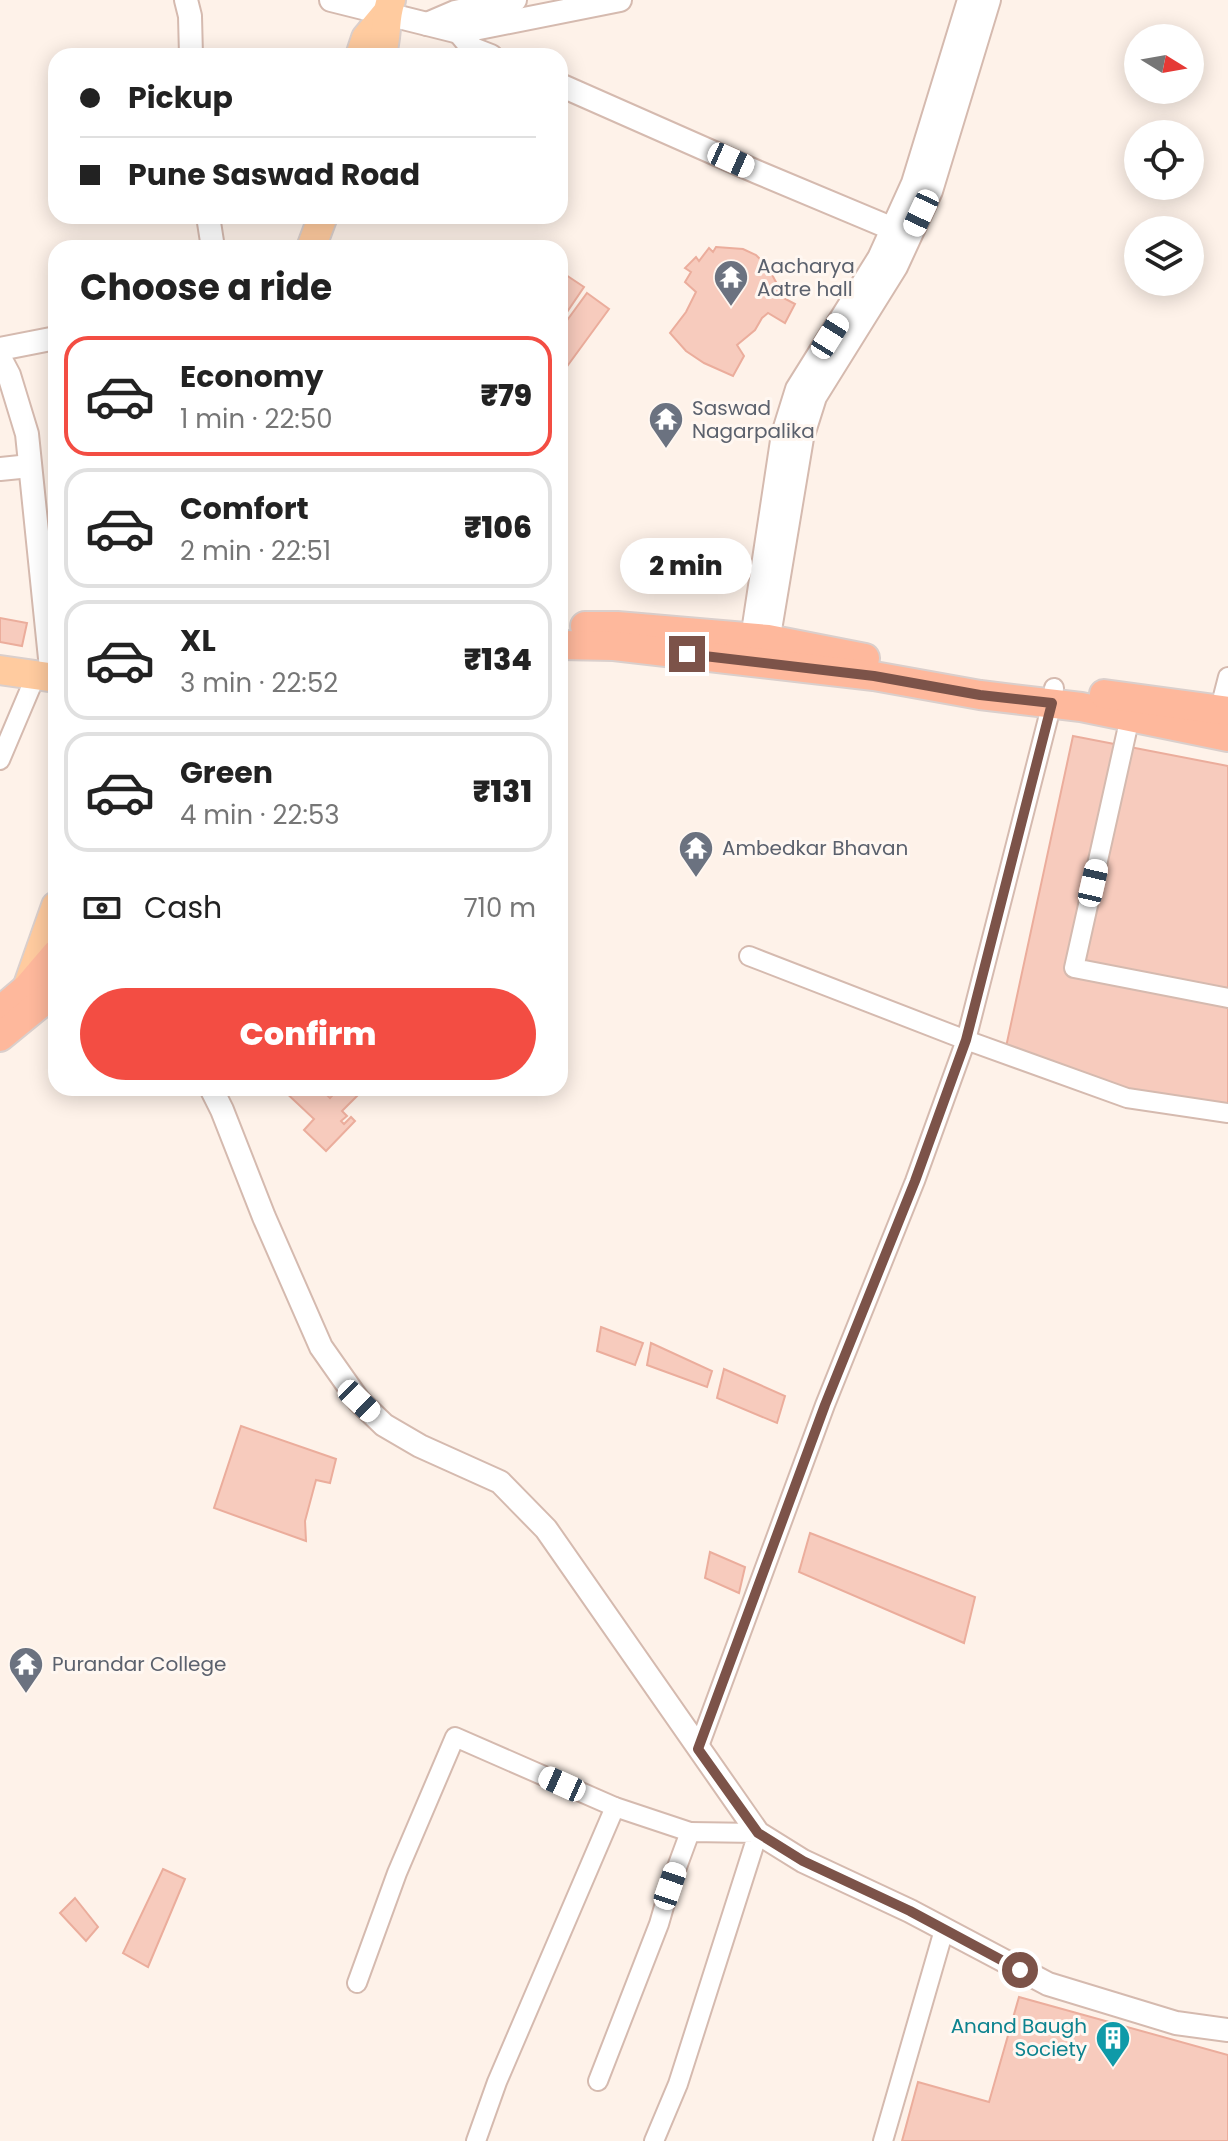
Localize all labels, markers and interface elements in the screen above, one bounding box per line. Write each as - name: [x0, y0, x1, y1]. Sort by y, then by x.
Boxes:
- north arrow: [1124, 24, 1204, 104]
- map controls: [1124, 24, 1204, 296]
- text: Pickup: [128, 76, 233, 119]
- button: locate: [1124, 120, 1204, 200]
- car: [704, 139, 758, 181]
- text: Pune Saswad Road: [128, 153, 420, 196]
- car: [900, 186, 942, 240]
- button: layers: [1124, 216, 1204, 296]
- place label: Aacharya Aatre hall: [757, 252, 855, 303]
- temple icon: Aacharya Aatre hall: [712, 258, 750, 308]
- text: Choose a ride: [80, 262, 332, 313]
- car: [807, 309, 853, 363]
- text: Economy: [180, 355, 324, 398]
- icon: car: [84, 360, 156, 432]
- text: ₹79: [480, 374, 532, 417]
- place label: Saswad Nagarpalika: [692, 394, 815, 445]
- temple icon: Saswad Nagarpalika: [647, 400, 685, 450]
- text: 1 min · 22:50: [180, 401, 333, 437]
- text: Comfort: [180, 487, 309, 530]
- icon: car: [84, 492, 156, 564]
- text: ₹106: [464, 506, 532, 549]
- text: 2 min · 22:51: [180, 533, 331, 569]
- callout: 2 min: [621, 538, 753, 594]
- text: 2 min: [649, 548, 723, 584]
- text: XL: [180, 619, 216, 662]
- icon: car: [84, 624, 156, 696]
- route end: [669, 636, 705, 672]
- text: ₹134: [464, 638, 532, 681]
- text: 3 min · 22:52: [180, 665, 338, 701]
- text: Green: [180, 751, 273, 794]
- icon: car: [84, 756, 156, 828]
- text: ₹131: [473, 770, 532, 813]
- text: 4 min · 22:53: [180, 797, 340, 833]
- temple icon: Ambedkar Bhavan: [677, 829, 715, 879]
- place label: Ambedkar Bhavan: [722, 834, 908, 862]
- car: [1076, 857, 1110, 909]
- icon: cash: [80, 886, 124, 930]
- text: Cash: [144, 886, 222, 929]
- text: 710 m: [463, 890, 536, 926]
- button: Confirm: [80, 988, 536, 1080]
- car: [333, 1376, 385, 1426]
- temple icon: Purandar College: [7, 1645, 45, 1695]
- place label: Purandar College: [52, 1650, 226, 1678]
- car: [535, 1763, 589, 1805]
- car: [651, 1859, 689, 1913]
- route start: [1002, 1952, 1038, 1988]
- place label: Anand Baugh Society: [951, 2012, 1087, 2063]
- building icon: Anand Baugh Society: [1094, 2019, 1132, 2069]

